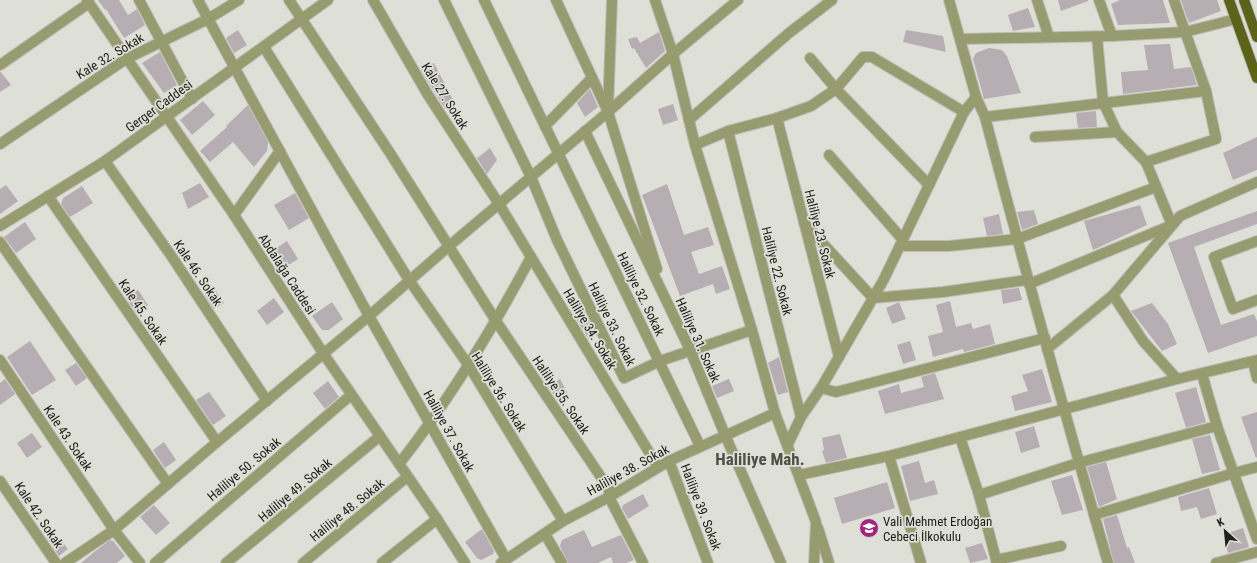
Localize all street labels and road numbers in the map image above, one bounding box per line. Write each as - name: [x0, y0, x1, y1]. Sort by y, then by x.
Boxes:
- street label: Kale 32. Sokak: [74, 30, 146, 82]
- street label: Kale 27. Sokak: [419, 60, 472, 132]
- street label: Gerger Caddesi: [123, 77, 195, 135]
- street label: Haliliye 23. Sokak: [802, 188, 838, 280]
- street label: Haliliye 22. Sokak: [759, 225, 795, 317]
- street label: Abdalağa Caddesi: [255, 231, 319, 317]
- street label: Kale 46. Sokak: [171, 237, 225, 309]
- street label: Haliliye 32. Sokak: [614, 250, 668, 338]
- street label: Kale 45. Sokak: [116, 276, 170, 348]
- street label: Haliliye 33. Sokak: [585, 280, 639, 368]
- street label: Haliliye 34. Sokak: [560, 286, 620, 372]
- street label: Haliliye 31. Sokak: [673, 295, 723, 385]
- street label: Haliliye 36. Sokak: [469, 349, 530, 435]
- street label: Haliliye 35. Sokak: [529, 353, 593, 437]
- street label: Haliliye 37. Sokak: [420, 388, 478, 475]
- street label: Kale 43. Sokak: [41, 402, 95, 474]
- street label: Haliliye 50. Sokak: [204, 434, 284, 504]
- street label: Haliliye 38. Sokak: [585, 441, 672, 499]
- street label: Haliliye 49. Sokak: [255, 455, 335, 525]
- street label: Haliliye 39. Sokak: [678, 462, 724, 552]
- street label: Haliliye 48. Sokak: [307, 475, 387, 544]
- street label: Kale 42. Sokak: [12, 479, 66, 551]

